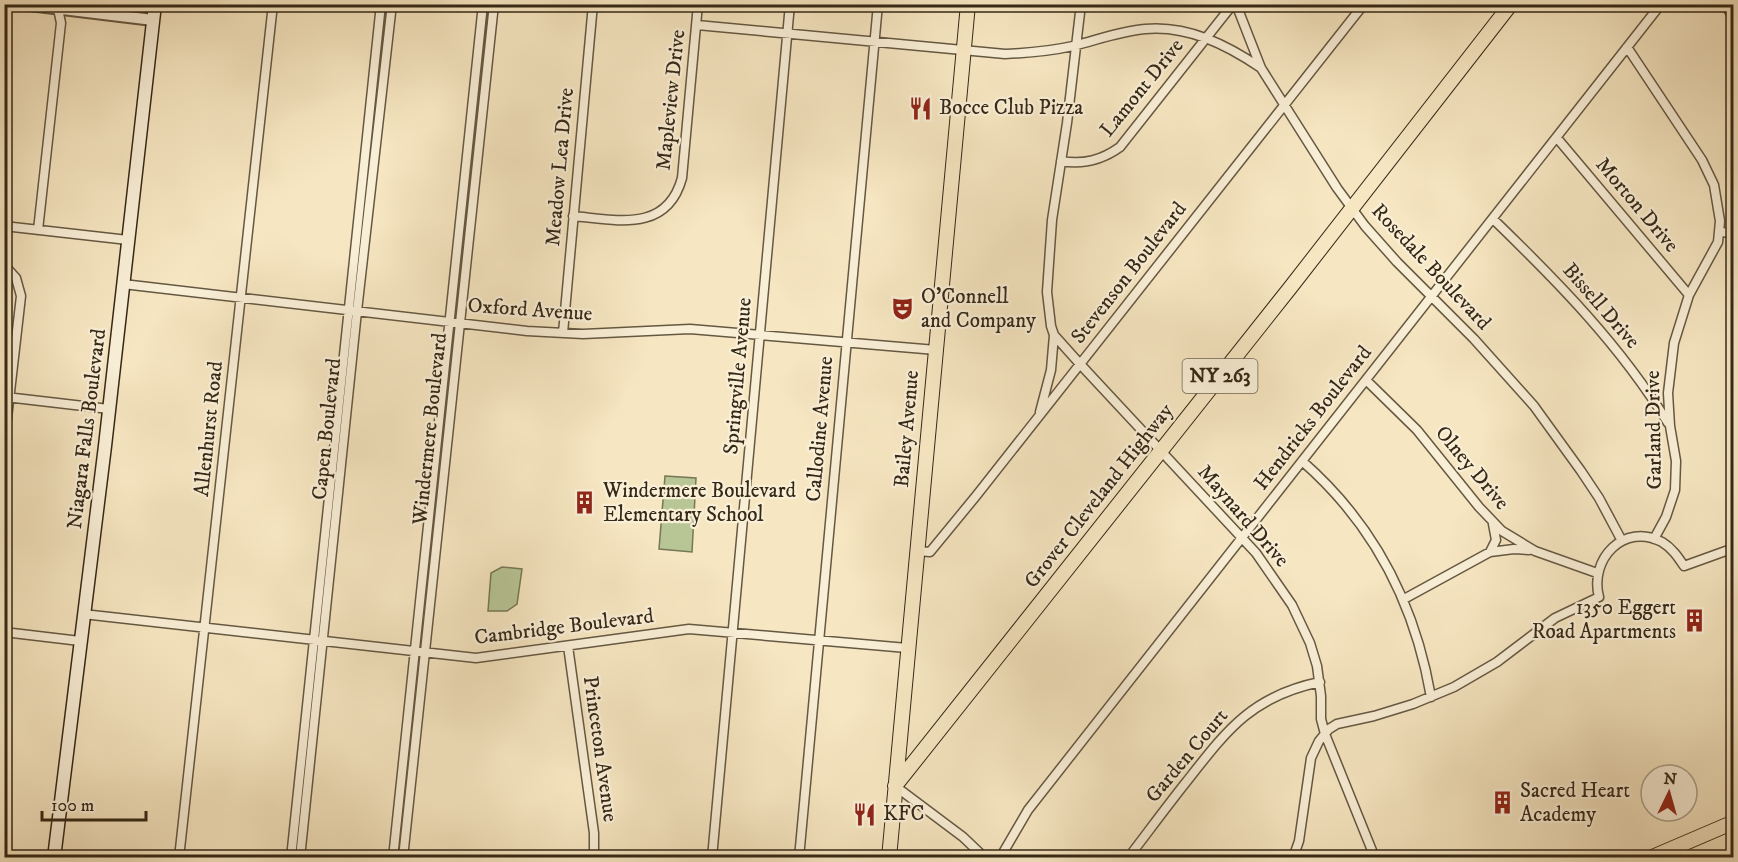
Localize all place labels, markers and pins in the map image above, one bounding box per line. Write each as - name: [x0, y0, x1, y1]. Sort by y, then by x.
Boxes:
- restaurant icon: Bocce Club Pizza: [908, 95, 934, 121]
- place label: Bocce Club Pizza: [939, 95, 1083, 121]
- place label: O’Connell and Company: [921, 284, 1037, 334]
- theatre icon: O’Connell and Company: [890, 296, 916, 322]
- place label: Windermere Boulevard Elementary School: [602, 478, 796, 528]
- building icon: Windermere Boulevard Elementary School: [572, 490, 598, 516]
- place label: 1350 Eggert Road Apartments: [1532, 595, 1676, 645]
- building icon: 1350 Eggert Road Apartments: [1681, 607, 1707, 633]
- place label: Sacred Heart Academy: [1520, 778, 1630, 828]
- building icon: Sacred Heart Academy: [1489, 790, 1515, 816]
- restaurant icon: KFC: [852, 801, 878, 827]
- place label: KFC: [883, 801, 925, 827]

